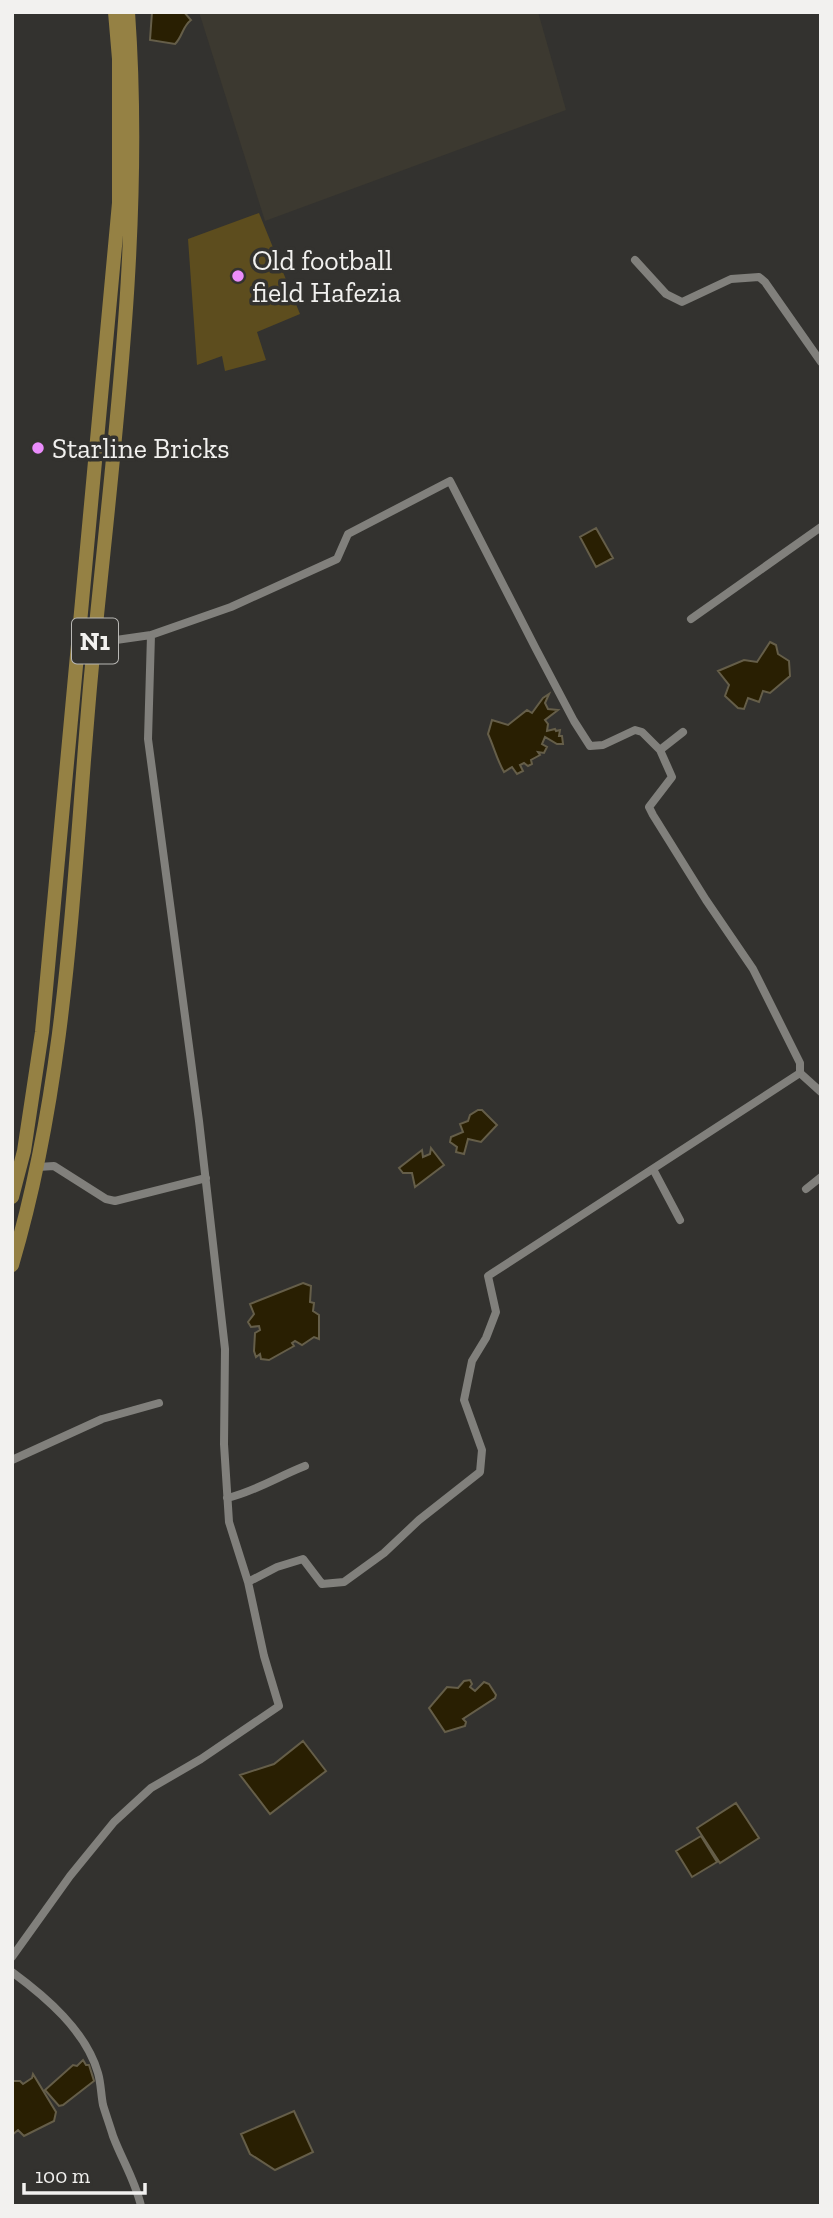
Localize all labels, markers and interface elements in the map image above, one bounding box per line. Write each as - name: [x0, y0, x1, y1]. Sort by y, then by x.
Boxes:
- place label: Old football field Hafezia: [252, 244, 401, 309]
- marker: Old football field Hafezia: [230, 268, 246, 284]
- place label: Starline Bricks: [52, 432, 230, 465]
- marker: Starline Bricks: [30, 440, 46, 456]
- road number: N1: [72, 618, 118, 664]
- scale bar: [24, 2152, 145, 2196]
- text: 100 m: [35, 2163, 90, 2188]

